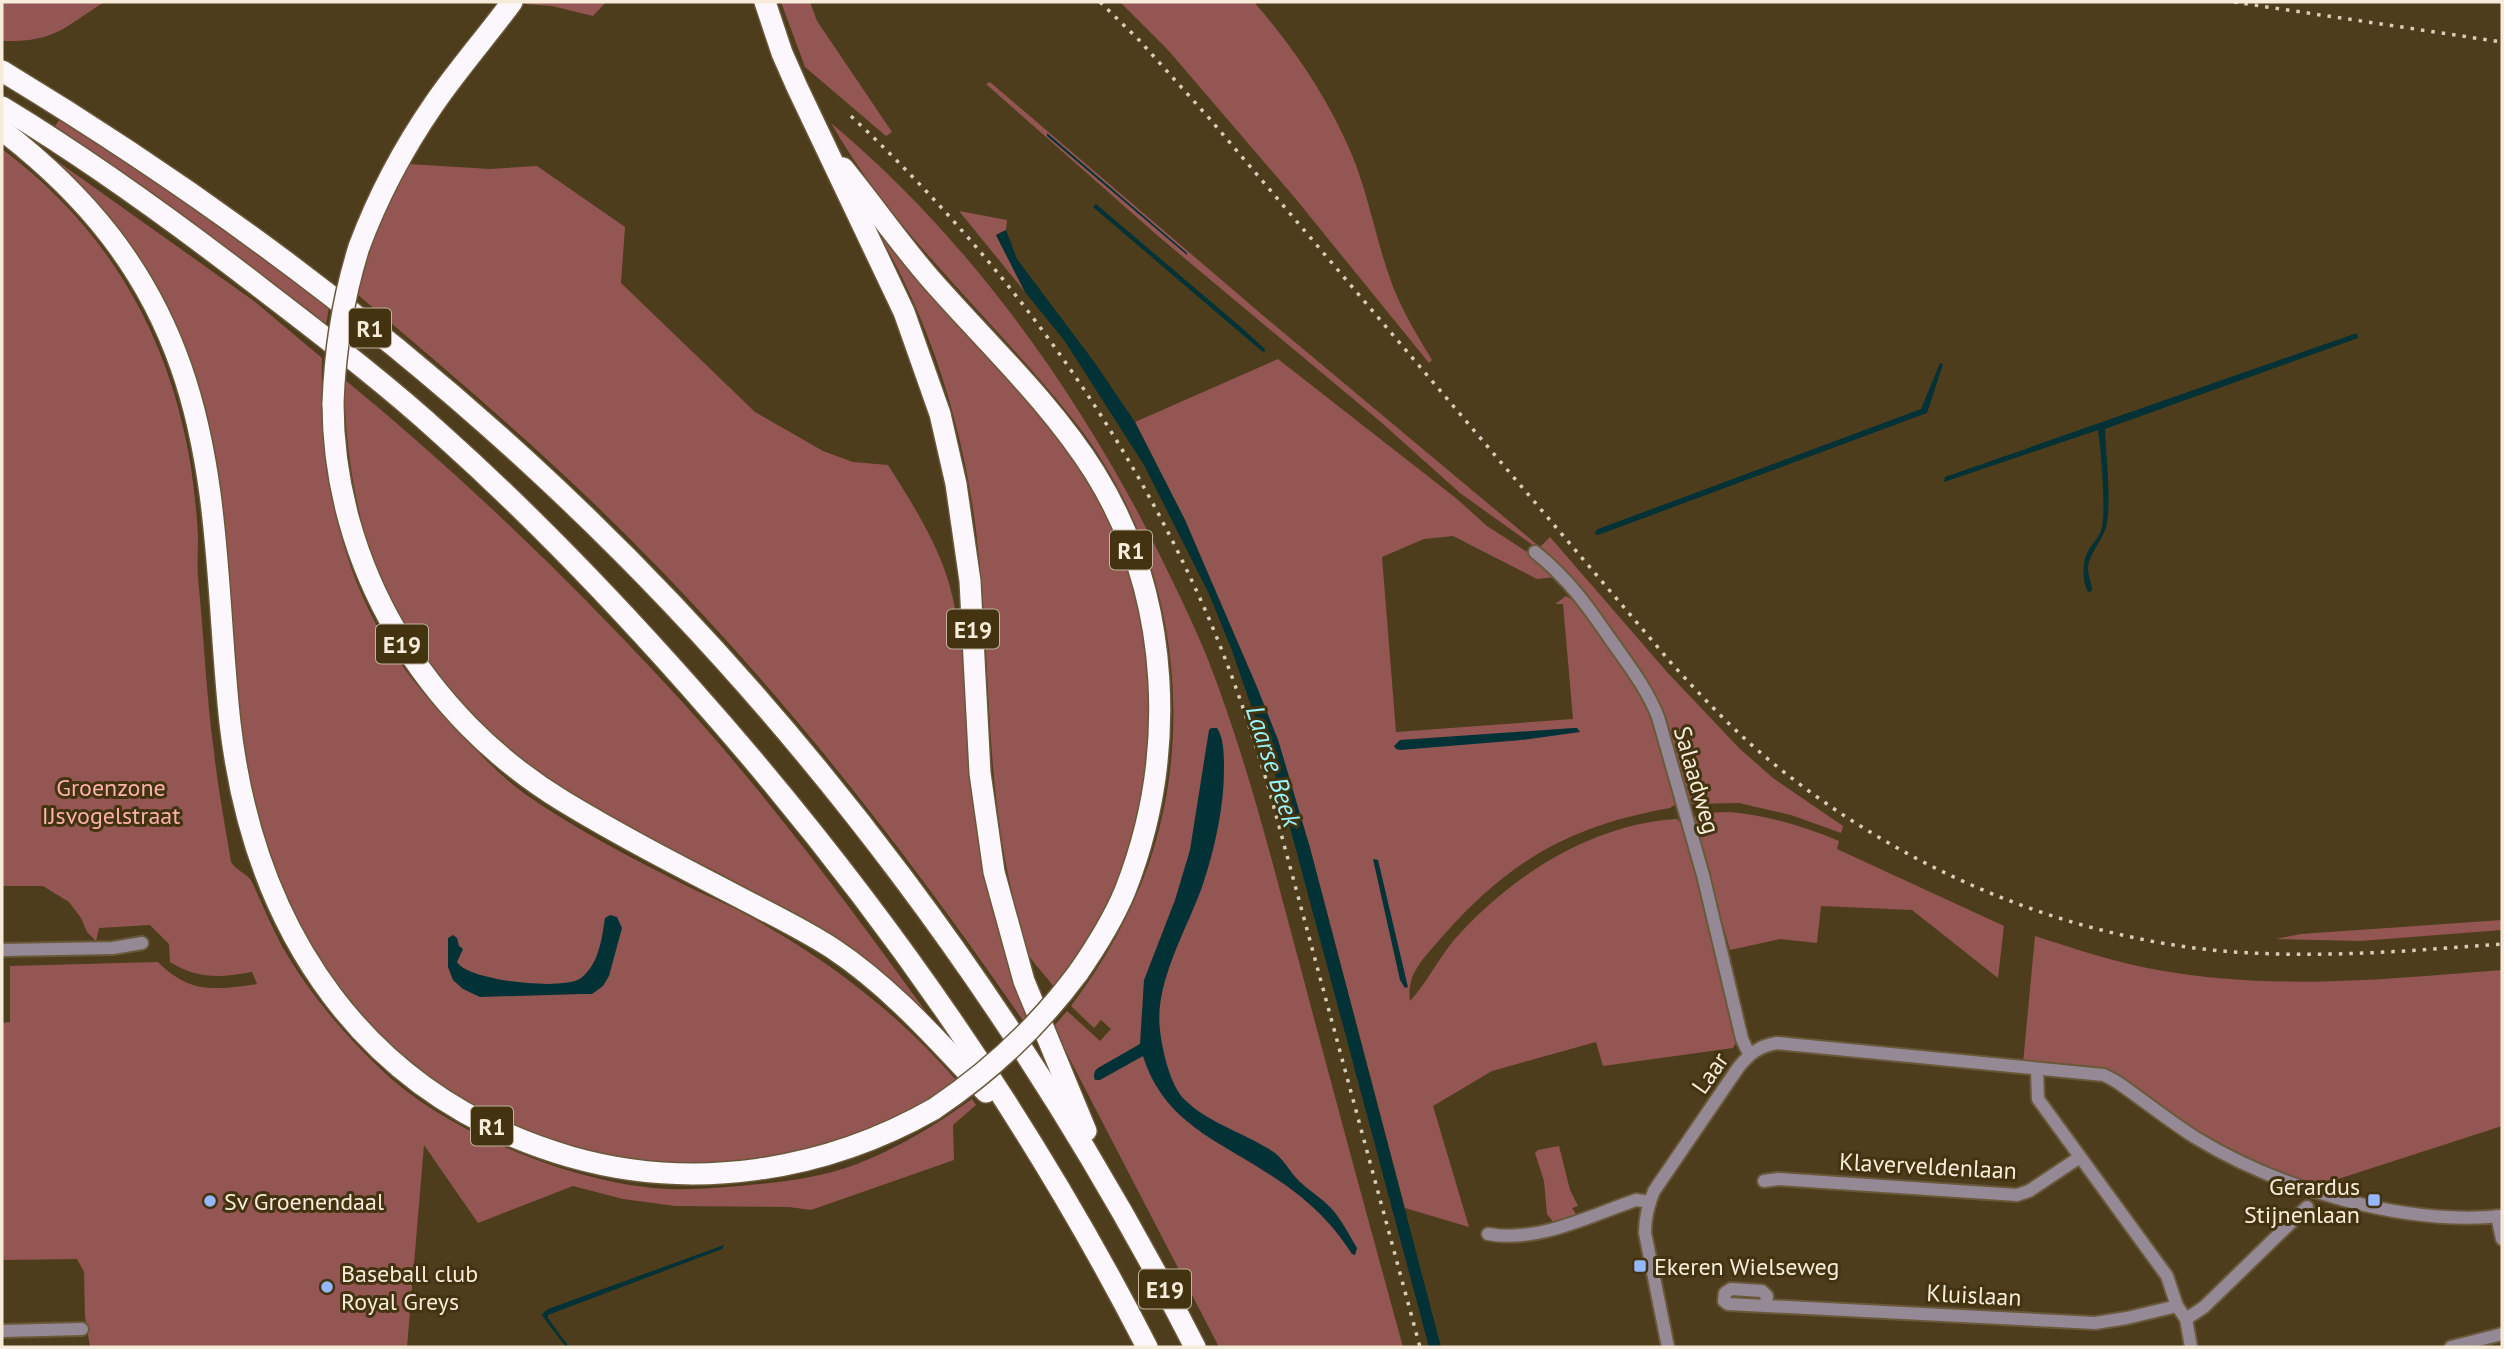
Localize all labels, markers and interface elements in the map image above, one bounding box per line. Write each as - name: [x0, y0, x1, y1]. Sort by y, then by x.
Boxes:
- road number: R1: [349, 308, 391, 348]
- road number: R1: [1110, 530, 1152, 570]
- road number: E19: [947, 610, 999, 649]
- road number: E19: [376, 624, 428, 664]
- water label: Laarse Beek: [1239, 701, 1309, 832]
- street label: Salaadweg: [1667, 723, 1727, 837]
- park label: Groenzone IJsvogelstraat: [42, 772, 180, 831]
- street label: Laar: [1685, 1046, 1735, 1100]
- road number: R1: [471, 1106, 513, 1146]
- street label: Klaverveldenlaan: [1838, 1146, 2018, 1186]
- place label: Gerardus Stijnenlaan: [2244, 1171, 2360, 1230]
- place label: Sv Groenendaal: [224, 1186, 384, 1217]
- marker: Gerardus Stijnenlaan: [2366, 1192, 2382, 1208]
- marker: Sv Groenendaal: [202, 1193, 218, 1209]
- place label: Ekeren Wielseweg: [1654, 1251, 1839, 1282]
- place label: Baseball club Royal Greys: [341, 1258, 478, 1317]
- marker: Ekeren Wielseweg: [1632, 1258, 1648, 1274]
- road number: E19: [1139, 1270, 1191, 1308]
- street label: Kluislaan: [1926, 1277, 2022, 1313]
- marker: Baseball club Royal Greys: [319, 1279, 335, 1295]

